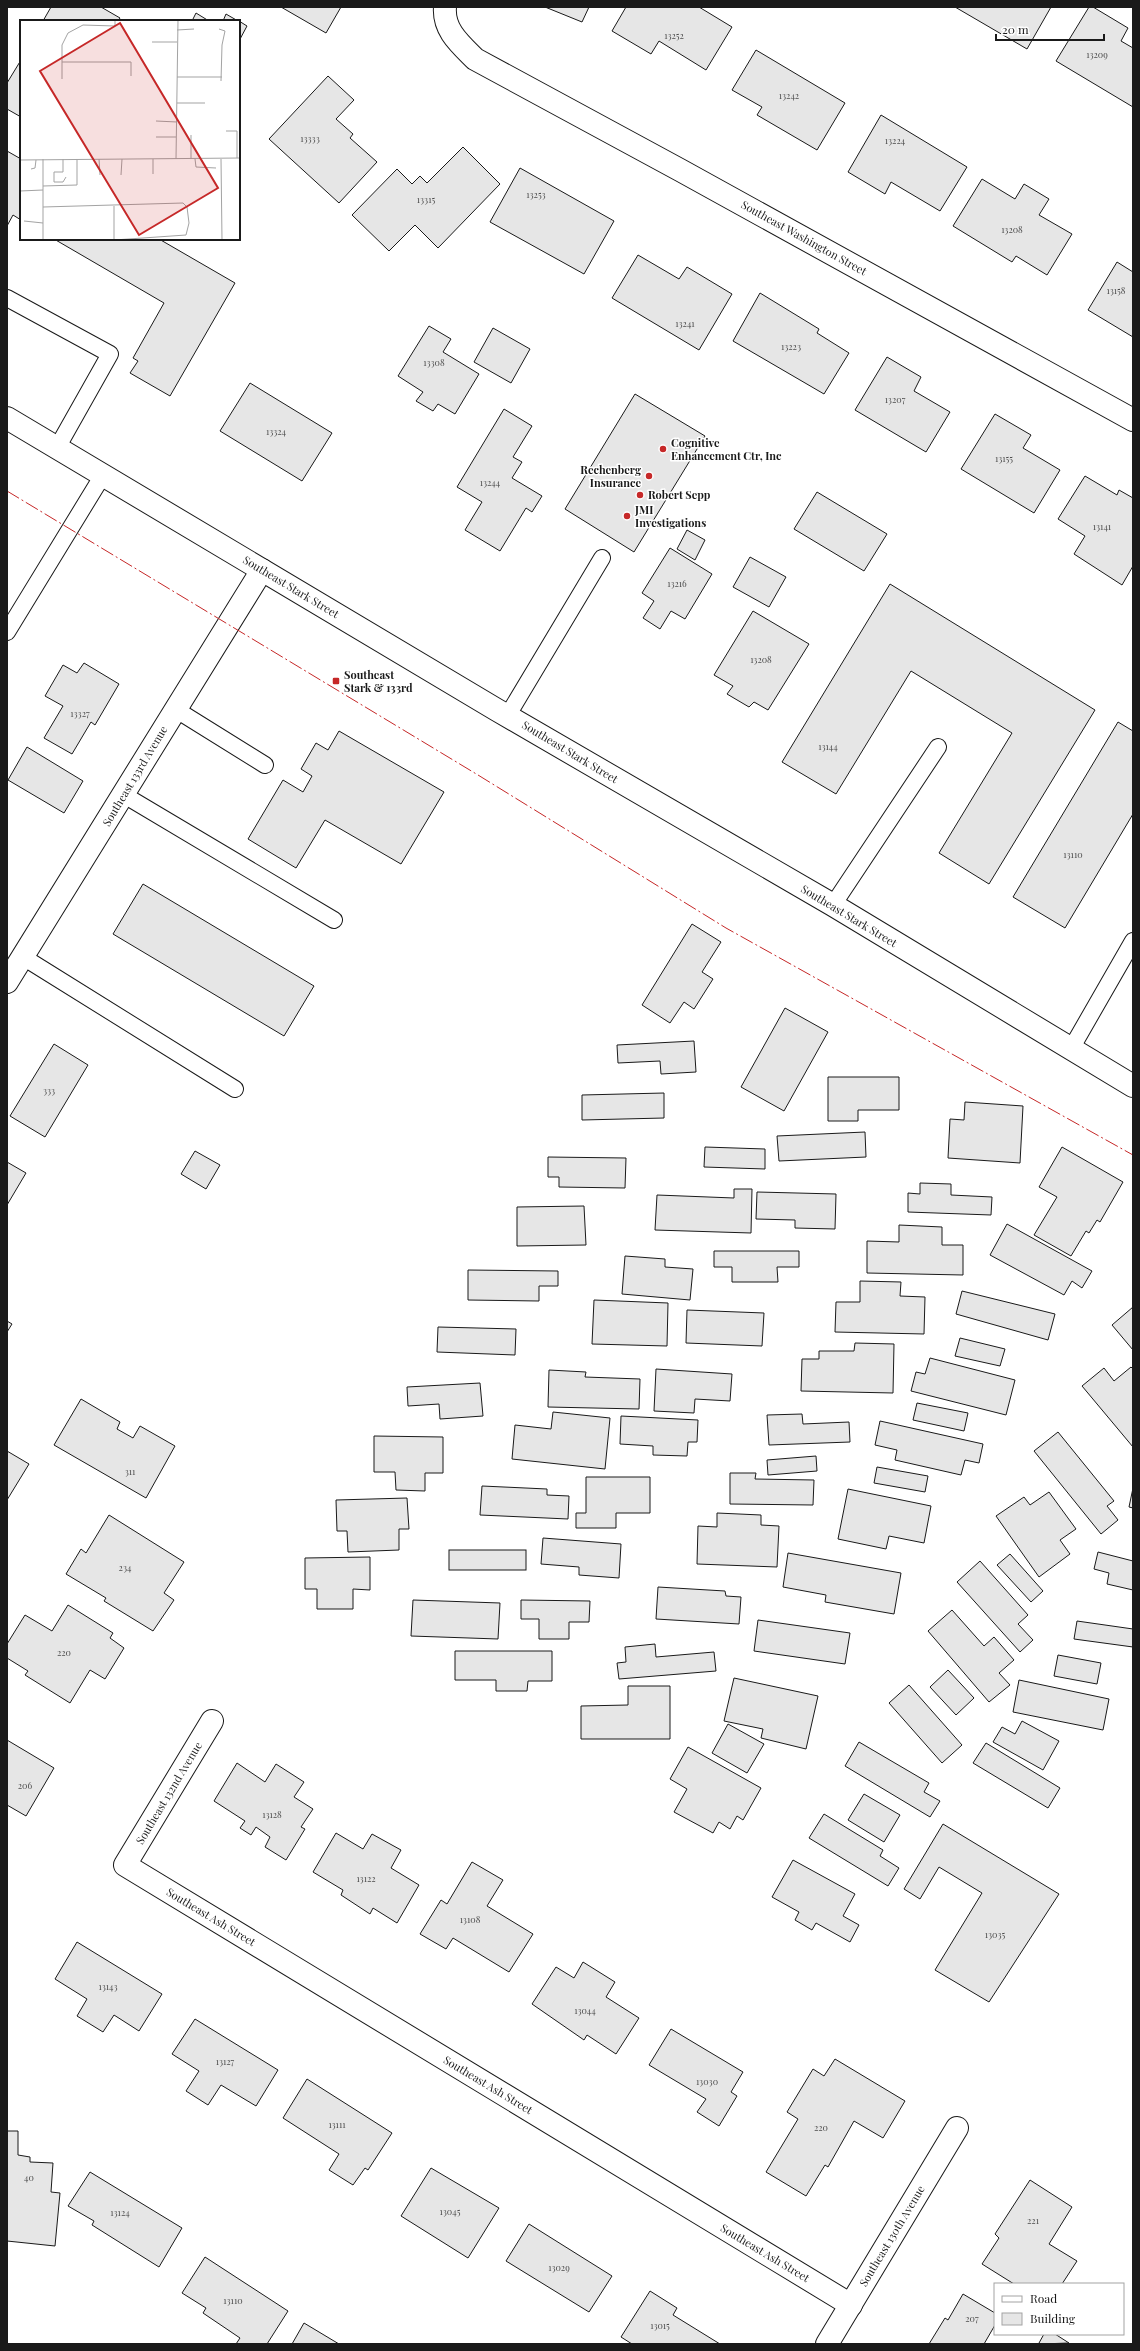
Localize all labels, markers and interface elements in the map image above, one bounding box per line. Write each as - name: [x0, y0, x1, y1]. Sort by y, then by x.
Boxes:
- scale bar: [996, 16, 1104, 42]
- inset map: [20, 20, 240, 240]
- text: 20 m: [1002, 21, 1029, 37]
- house number: 13252: [664, 29, 684, 41]
- house number: 13209: [1086, 48, 1108, 60]
- house number: 13242: [779, 89, 799, 101]
- house number: 13333: [300, 132, 320, 144]
- house number: 13224: [885, 134, 906, 146]
- house number: 13253: [526, 188, 546, 200]
- house number: 13315: [417, 193, 435, 205]
- street label: Southeast Washington Street: [739, 197, 870, 278]
- house number: 13208: [1001, 223, 1023, 235]
- house number: 13158: [1107, 284, 1126, 296]
- house number: 13241: [675, 317, 695, 329]
- house number: 13223: [781, 340, 801, 352]
- house number: 13308: [423, 356, 445, 368]
- house number: 13207: [885, 393, 906, 405]
- house number: 13324: [266, 425, 287, 437]
- place label: Cognitive Enhancement Ctr, Inc: [671, 435, 782, 463]
- marker: Cognitive Enhancement Ctr, Inc: [658, 444, 668, 454]
- house number: 13155: [995, 452, 1013, 464]
- place label: Rechenberg Insurance: [580, 462, 642, 490]
- marker: Rechenberg Insurance: [644, 471, 654, 481]
- house number: 13244: [480, 476, 501, 488]
- place label: Robert Sepp: [648, 487, 711, 502]
- marker: Robert Sepp: [635, 490, 645, 500]
- place label: JMI Investigations: [634, 502, 706, 530]
- marker: JMI Investigations: [622, 511, 632, 521]
- house number: 13141: [1093, 520, 1112, 532]
- street label: Southeast Stark Street: [241, 552, 342, 621]
- house number: 13216: [667, 577, 687, 589]
- house number: 13208: [750, 653, 772, 665]
- place label: Southeast Stark & 133rd: [344, 667, 413, 695]
- marker: Southeast Stark & 133rd: [331, 676, 341, 686]
- house number: 13327: [70, 707, 90, 719]
- street label: Southeast Stark Street: [520, 717, 621, 786]
- street label: Southeast 133rd Avenue: [99, 722, 171, 829]
- house number: 13144: [818, 740, 838, 752]
- house number: 13110: [1063, 848, 1083, 860]
- street label: Southeast Stark Street: [799, 881, 900, 950]
- house number: 333: [43, 1084, 55, 1096]
- house number: 311: [125, 1465, 136, 1477]
- house number: 234: [119, 1561, 132, 1573]
- house number: 220: [57, 1646, 71, 1658]
- street label: Southeast 132nd Avenue: [132, 1738, 205, 1847]
- house number: 206: [18, 1779, 33, 1791]
- house number: 13128: [262, 1808, 282, 1820]
- house number: 13122: [356, 1872, 376, 1884]
- street label: Southeast Ash Street: [164, 1884, 259, 1949]
- house number: 13108: [460, 1913, 481, 1925]
- house number: 13035: [985, 1928, 1005, 1940]
- house number: 13143: [99, 1980, 117, 1992]
- house number: 13044: [574, 2004, 596, 2016]
- street label: Southeast Ash Street: [441, 2052, 536, 2117]
- house number: 13127: [216, 2055, 235, 2067]
- house number: 13030: [696, 2075, 718, 2087]
- house number: 13111: [328, 2118, 346, 2130]
- house number: 220: [814, 2121, 828, 2133]
- house number: 40: [24, 2171, 34, 2183]
- street label: Southeast 130th Avenue: [855, 2182, 928, 2289]
- house number: 13045: [440, 2205, 461, 2217]
- house number: 13124: [110, 2206, 130, 2218]
- house number: 221: [1027, 2214, 1040, 2226]
- street label: Southeast Ash Street: [718, 2220, 813, 2285]
- house number: 13029: [548, 2261, 570, 2273]
- legend: [994, 2283, 1124, 2335]
- text: Road: [1030, 2290, 1057, 2306]
- house number: 13110: [223, 2294, 243, 2306]
- text: Building: [1030, 2310, 1076, 2326]
- house number: 207: [965, 2312, 979, 2324]
- house number: 13015: [650, 2319, 670, 2331]

